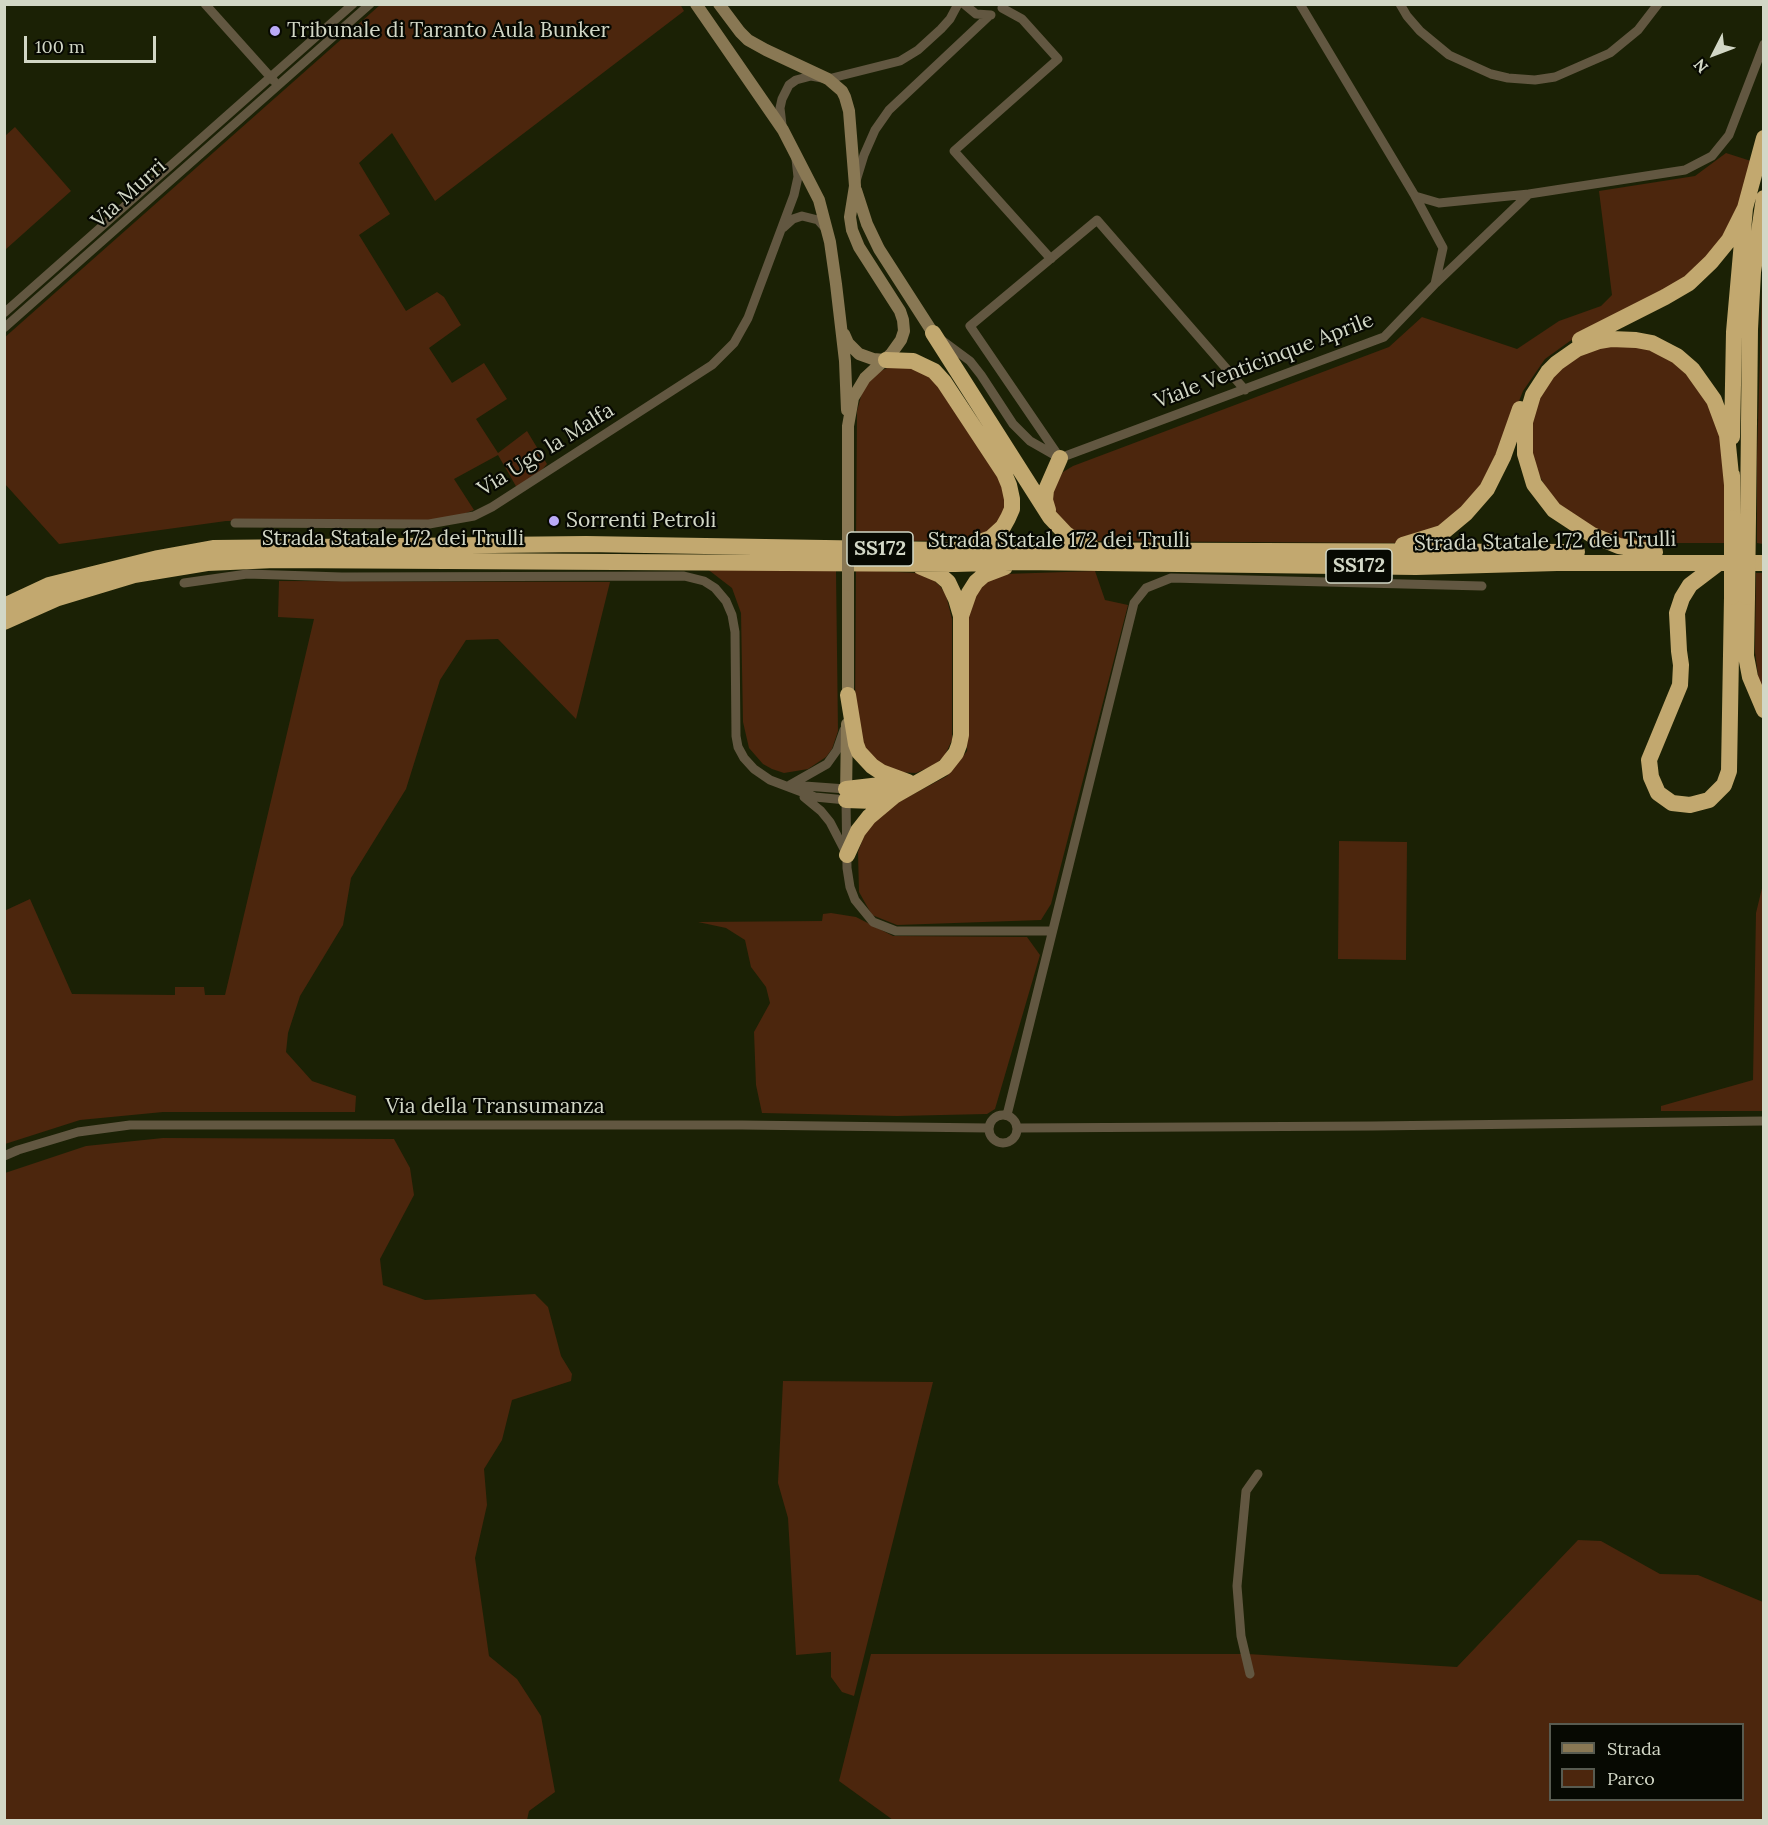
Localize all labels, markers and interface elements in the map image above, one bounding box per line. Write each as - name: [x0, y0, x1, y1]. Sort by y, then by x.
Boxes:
- place label: Tribunale di Taranto Aula Bunker: [287, 18, 610, 44]
- scale bar: [27, 24, 159, 62]
- marker: Tribunale di Taranto Aula Bunker: [268, 24, 282, 38]
- north arrow: [1684, 24, 1744, 84]
- text: 100 m: [35, 35, 85, 58]
- text: N: [1689, 55, 1712, 77]
- street label: Via Murri: [87, 154, 171, 234]
- street label: Viale Venticinque Aprile: [1151, 308, 1377, 414]
- street label: Via Ugo la Malfa: [473, 398, 619, 502]
- place label: Sorrenti Petroli: [566, 508, 716, 534]
- marker: Sorrenti Petroli: [547, 514, 561, 528]
- street label: Strada Statale 172 dei Trulli: [262, 526, 524, 552]
- street label: Strada Statale 172 dei Trulli: [1414, 527, 1676, 557]
- street label: Strada Statale 172 dei Trulli: [928, 528, 1190, 554]
- road number: SS172: [847, 532, 913, 566]
- road number: SS172: [1326, 549, 1392, 583]
- street label: Via della Transumanza: [385, 1094, 605, 1120]
- legend: [1549, 1723, 1744, 1801]
- text: Strada: [1607, 1737, 1661, 1760]
- text: Parco: [1607, 1767, 1655, 1790]

